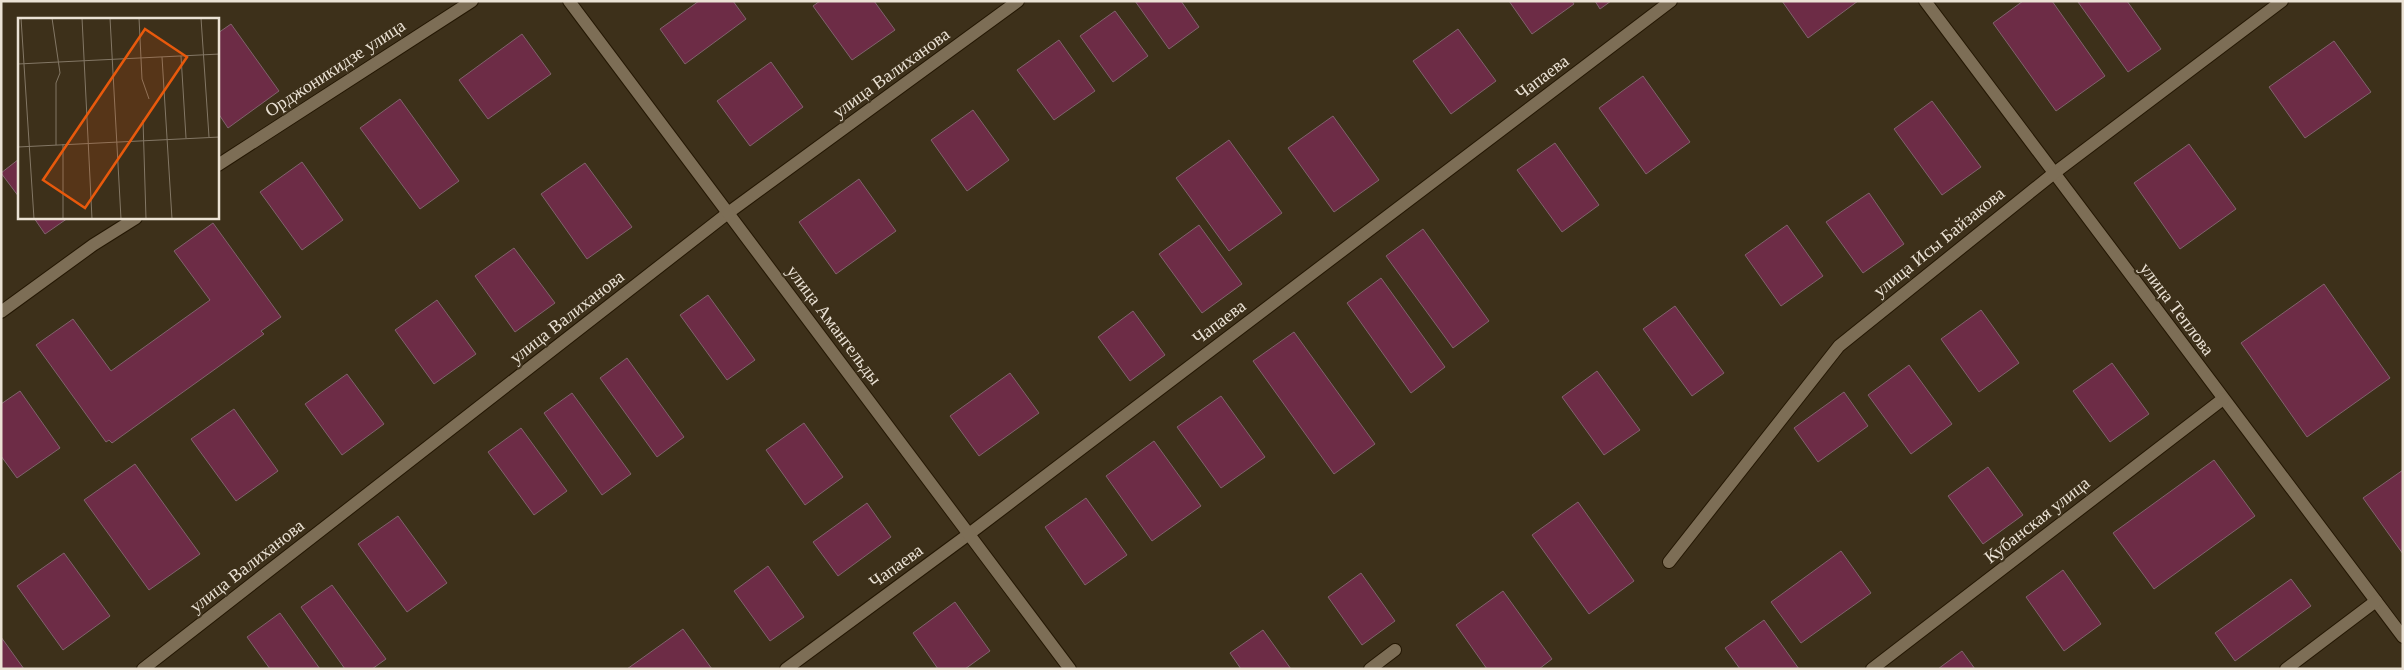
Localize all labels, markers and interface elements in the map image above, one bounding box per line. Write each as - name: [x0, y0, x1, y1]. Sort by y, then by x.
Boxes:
- street label: Орджоникидзе улица: [261, 15, 409, 121]
- inset map: [18, 18, 219, 219]
- street label: улица Валиханова: [829, 24, 953, 122]
- street label: Чапаева: [1511, 51, 1573, 103]
- street label: улица Исы Байзакова: [1869, 183, 2009, 301]
- street label: улица Теплова: [2136, 259, 2218, 359]
- street label: улица Амангельды: [783, 261, 885, 389]
- street label: улица Валиханова: [506, 266, 628, 368]
- street label: Чапаева: [1188, 296, 1250, 348]
- street label: Кубанская улица: [1980, 473, 2094, 567]
- street label: улица Валиханова: [186, 515, 308, 617]
- street label: Чапаева: [865, 540, 927, 592]

